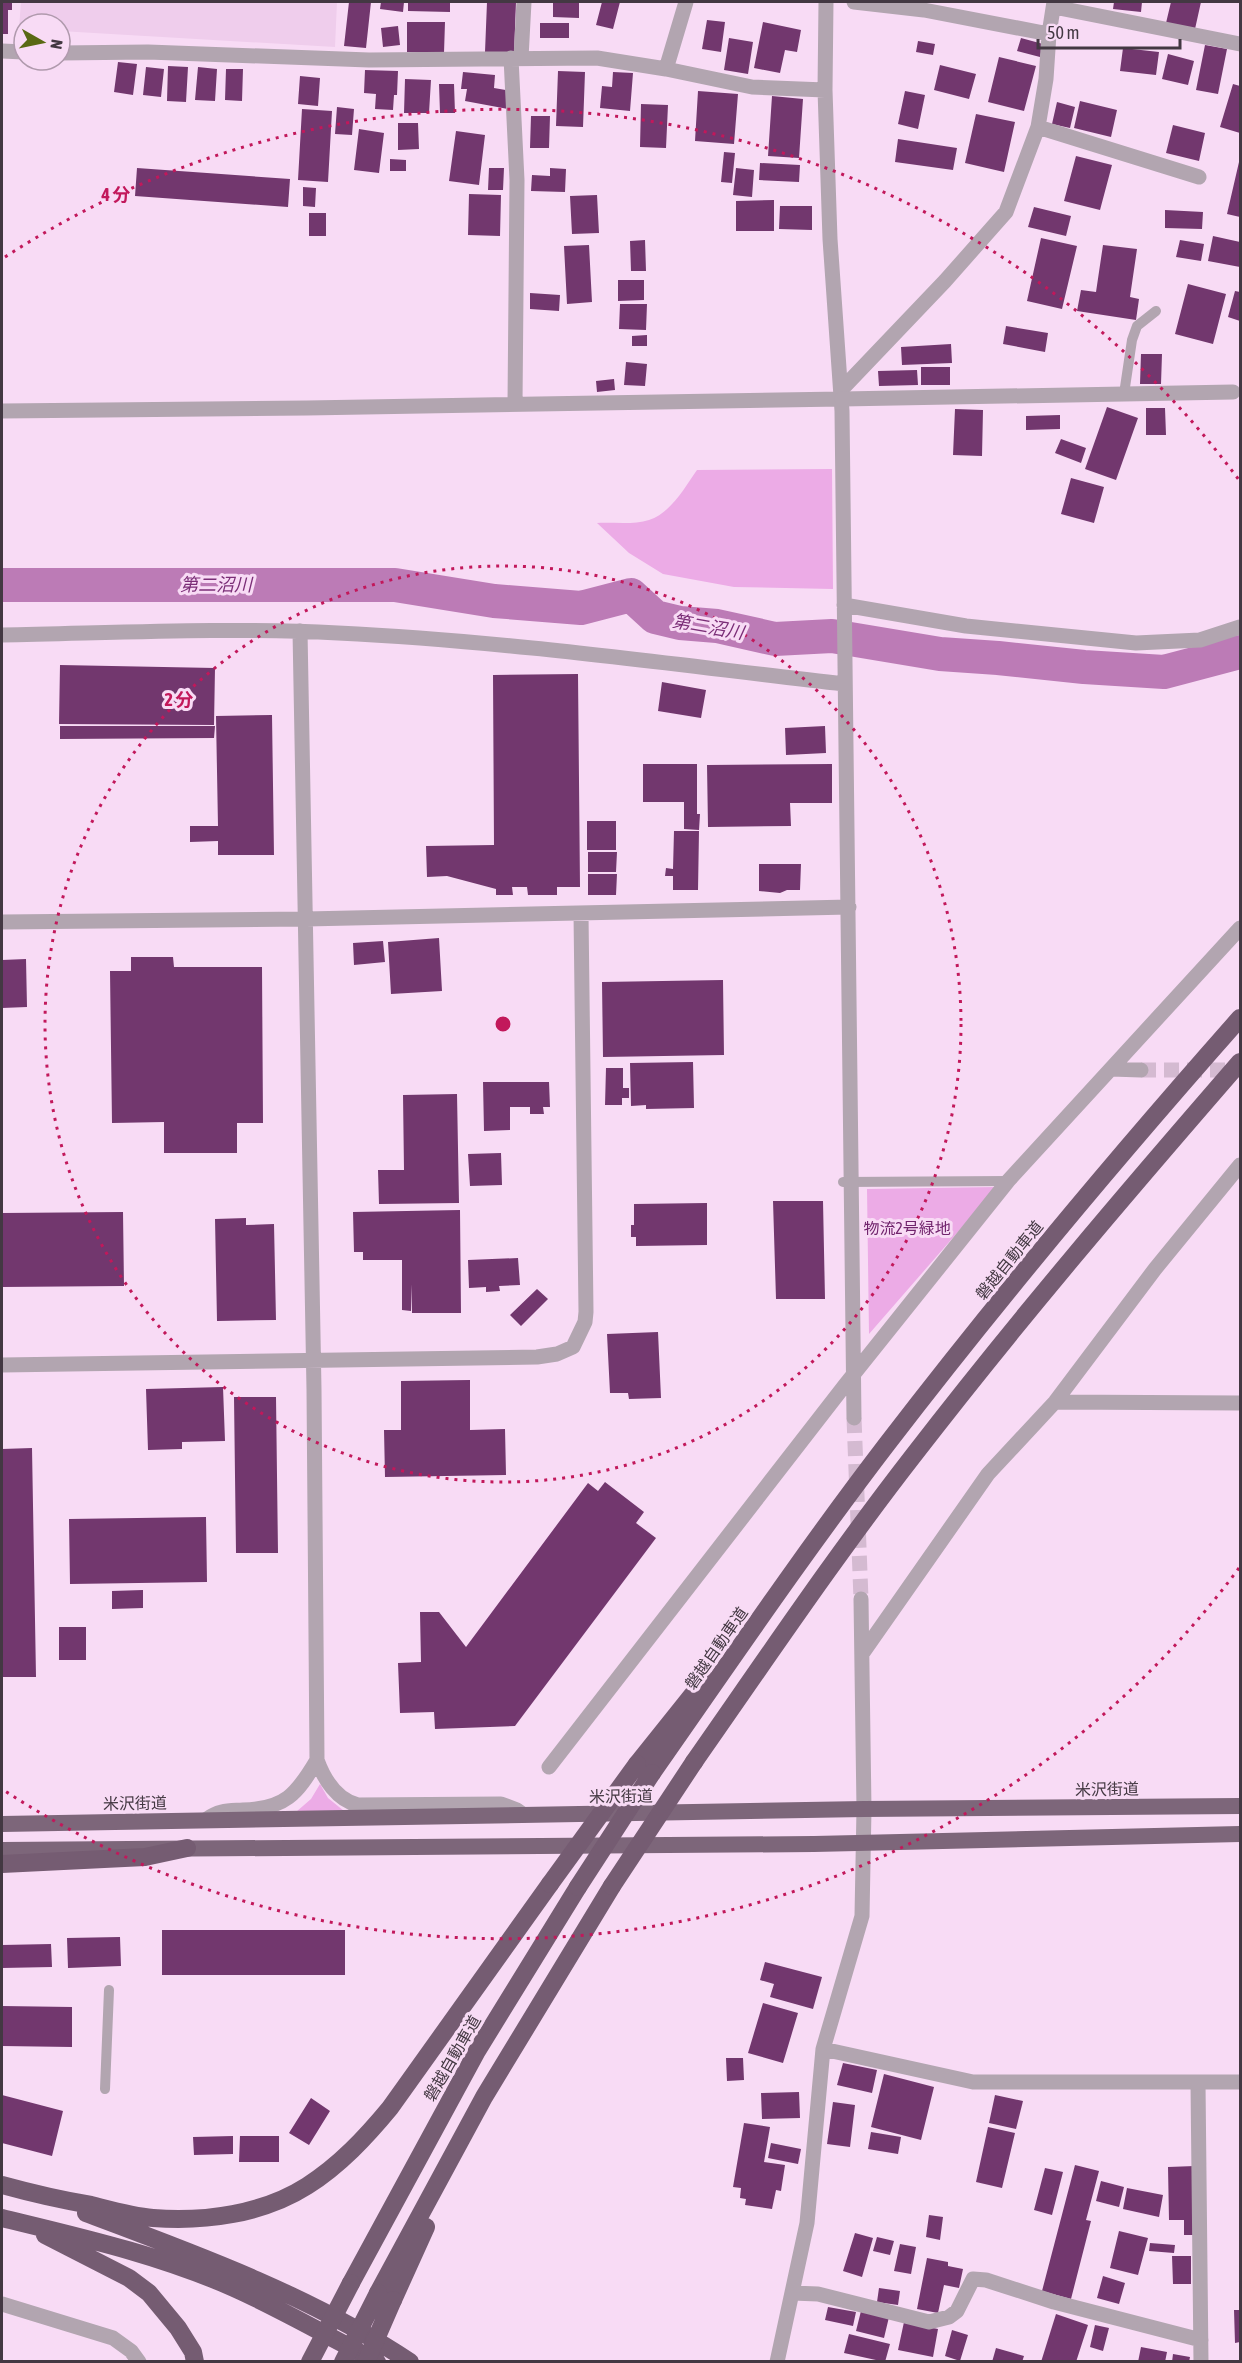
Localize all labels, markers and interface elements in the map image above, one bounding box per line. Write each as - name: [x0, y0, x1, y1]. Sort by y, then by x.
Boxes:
- north arrow: [12, 12, 72, 72]
- scale bar: [1038, 12, 1180, 50]
- text: 50 m: [1047, 22, 1079, 43]
- text: N: [47, 38, 66, 50]
- text: 4 分: [101, 184, 130, 205]
- water label: 第二沼川: [180, 574, 254, 595]
- water label: 第二沼川: [671, 610, 747, 643]
- text: 2 分: [165, 689, 193, 710]
- centre of rings: [493, 1014, 513, 1034]
- street label: 磐越自動車道: [972, 1217, 1046, 1303]
- park label: 物流2号緑地: [863, 1219, 951, 1237]
- street label: 磐越自動車道: [681, 1604, 751, 1692]
- street label: 米沢街道: [1075, 1779, 1139, 1799]
- street label: 米沢街道: [589, 1786, 653, 1806]
- street label: 米沢街道: [103, 1793, 167, 1813]
- street label: 磐越自動車道: [420, 2012, 484, 2104]

